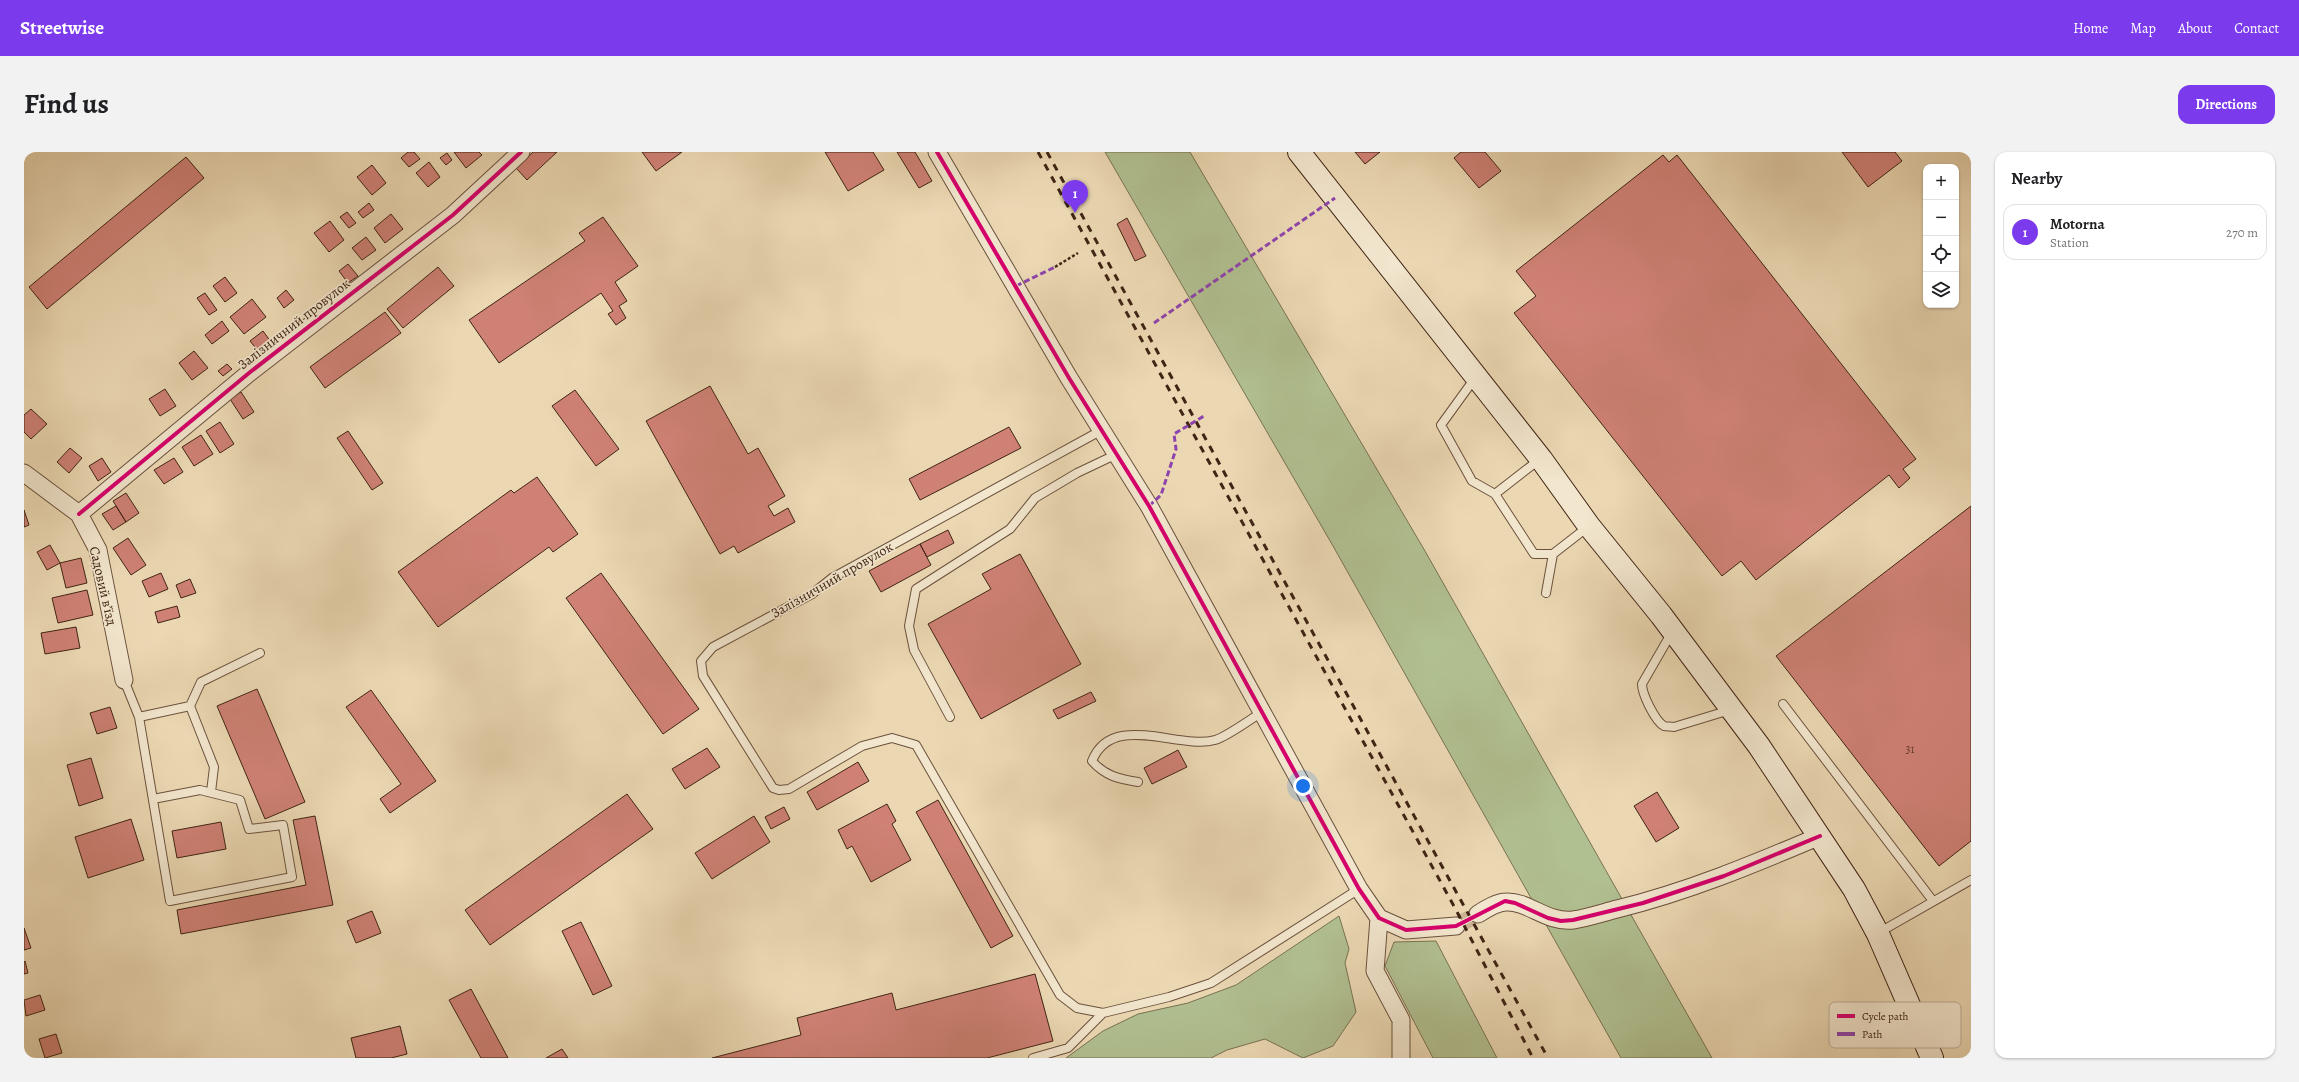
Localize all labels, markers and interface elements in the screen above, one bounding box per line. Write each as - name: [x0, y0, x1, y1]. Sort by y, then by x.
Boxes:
- text: Streetwise: [20, 15, 104, 41]
- text: Home: [2073, 19, 2108, 38]
- text: Map: [2130, 19, 2156, 38]
- text: About: [2178, 19, 2212, 38]
- text: Contact: [2234, 19, 2279, 38]
- text: Find us: [24, 85, 109, 123]
- button: Directions: [2178, 85, 2275, 124]
- map controls: [1923, 164, 1959, 308]
- button: +: [1923, 164, 1959, 200]
- text: Nearby: [2011, 167, 2062, 190]
- pin: 1: [1062, 180, 1088, 213]
- button: −: [1923, 200, 1959, 236]
- text: Motorna: [2050, 214, 2105, 234]
- text: 1: [2023, 224, 2027, 241]
- text: 270 m: [2226, 224, 2258, 241]
- text: Station: [2050, 234, 2089, 251]
- button: locate: [1923, 236, 1959, 272]
- button: layers: [1923, 272, 1959, 308]
- street label: Залізничний провулок: [234, 274, 354, 374]
- street label: Залізничний провулок: [768, 537, 896, 623]
- street label: Садовий в’їзд: [85, 545, 121, 628]
- house number: 31: [1905, 741, 1915, 757]
- your location: [1293, 776, 1313, 796]
- legend: [1829, 1002, 1961, 1048]
- text: Cycle path: [1862, 1009, 1909, 1024]
- text: Path: [1862, 1027, 1883, 1042]

